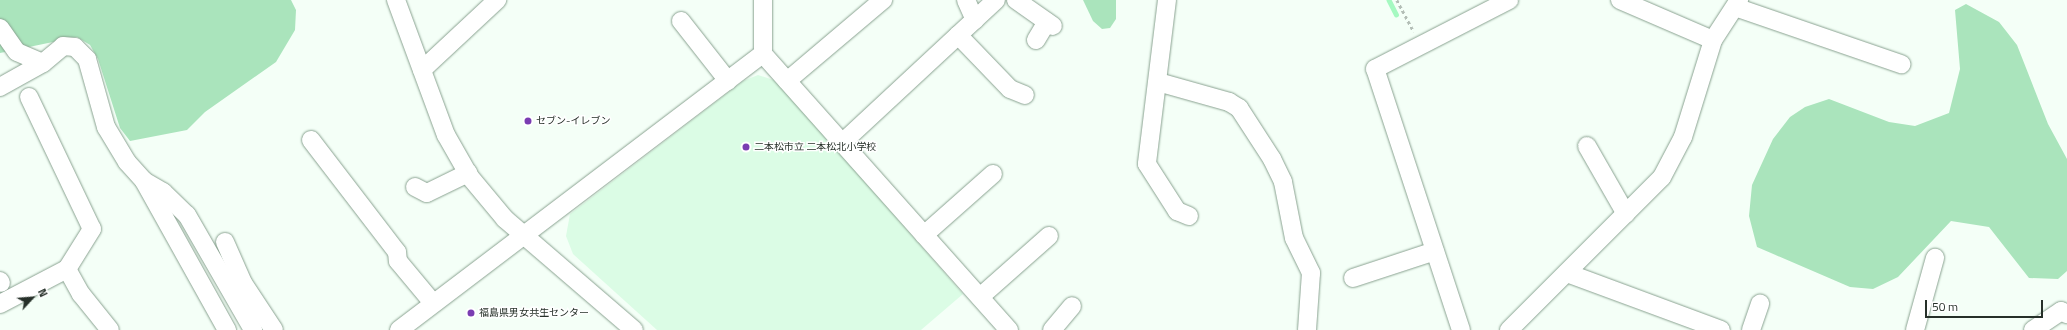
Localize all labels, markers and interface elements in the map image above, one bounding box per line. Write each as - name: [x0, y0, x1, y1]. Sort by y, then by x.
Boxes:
- place label: セブン-イレブン: [536, 115, 610, 127]
- marker: セブン-イレブン: [523, 116, 533, 126]
- place label: 二本松市立 二本松北小学校: [754, 141, 876, 153]
- marker: 二本松市立 二本松北小学校: [741, 142, 751, 152]
- north arrow: [12, 278, 52, 318]
- text: N: [34, 286, 52, 300]
- scale bar: [1927, 292, 2045, 318]
- text: 50 m: [1932, 297, 1958, 316]
- place label: 福島県男女共生センター: [479, 307, 589, 319]
- marker: 福島県男女共生センター: [466, 308, 476, 318]

